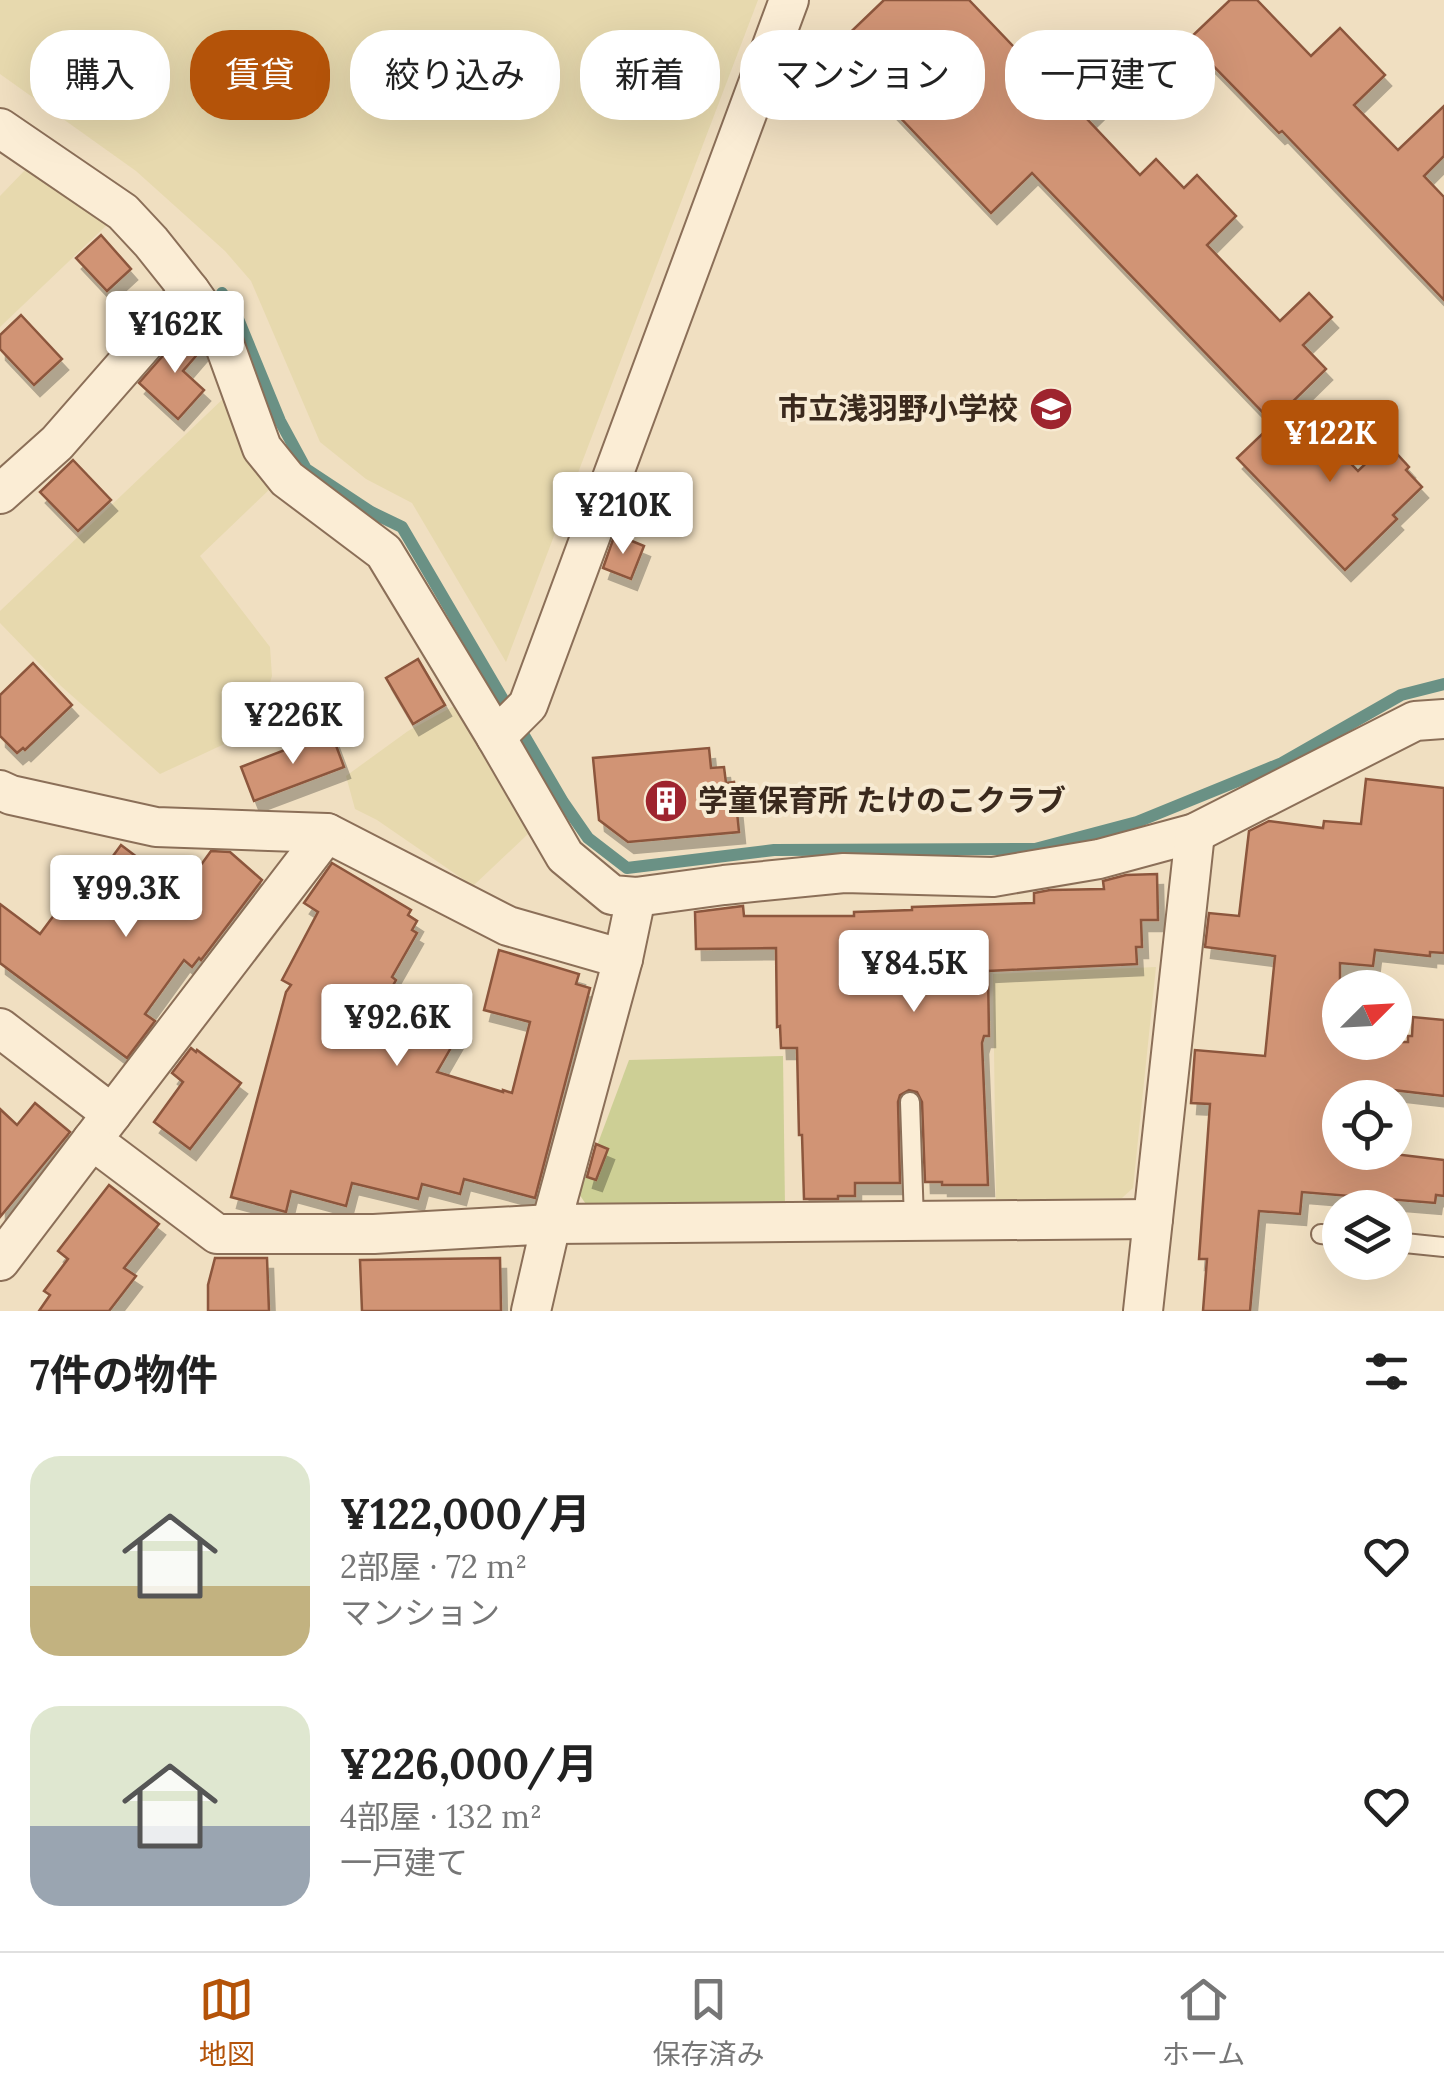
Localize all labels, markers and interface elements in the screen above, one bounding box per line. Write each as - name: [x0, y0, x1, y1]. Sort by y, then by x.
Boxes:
- chip: 購入: [30, 30, 170, 120]
- chip: 賃貸: [190, 30, 330, 120]
- chip: 絞り込み: [350, 30, 560, 120]
- chip: 新着: [580, 30, 720, 120]
- chip: マンション: [740, 30, 985, 120]
- chip: 一戸建て: [1005, 30, 1215, 120]
- pin: ¥162K: [105, 291, 245, 376]
- text: ¥162K: [128, 303, 222, 344]
- school or university icon: 市立浅羽野小学校: [1028, 386, 1074, 432]
- place label: 市立浅羽野小学校: [778, 389, 1018, 427]
- pin: ¥122K: [1260, 400, 1400, 485]
- text: ¥122K: [1284, 412, 1377, 453]
- pin: ¥210K: [553, 472, 693, 557]
- text: ¥210K: [575, 484, 671, 525]
- pin: ¥226K: [223, 682, 363, 767]
- text: ¥226K: [244, 694, 342, 735]
- building icon: 学童保育所 たけのこクラブ: [643, 778, 689, 824]
- place label: 学童保育所 たけのこクラブ: [698, 781, 1066, 819]
- pin: ¥99.3K: [45, 855, 207, 940]
- text: ¥99.3K: [72, 867, 180, 908]
- pin: ¥84.5K: [833, 930, 995, 1015]
- text: ¥84.5K: [861, 942, 967, 983]
- north arrow: [1322, 970, 1412, 1060]
- map controls: [1322, 970, 1412, 1280]
- pin: ¥92.6K: [316, 984, 478, 1069]
- text: ¥92.6K: [343, 996, 451, 1037]
- button: locate: [1322, 1080, 1412, 1170]
- button: layers: [1322, 1190, 1412, 1280]
- icon: filters: [1359, 1344, 1414, 1399]
- text: 7件の物件: [30, 1348, 218, 1402]
- text: ¥122,000/月: [340, 1487, 591, 1541]
- icon: home: [110, 1496, 230, 1616]
- icon: heart: [1359, 1529, 1414, 1584]
- text: 2部屋 · 72 m²: [340, 1546, 527, 1587]
- text: マンション: [340, 1592, 500, 1633]
- text: ¥226,000/月: [340, 1737, 598, 1791]
- icon: home: [110, 1746, 230, 1866]
- icon: heart: [1359, 1779, 1414, 1834]
- text: 4部屋 · 132 m²: [340, 1796, 542, 1837]
- text: 一戸建て: [340, 1842, 468, 1883]
- tab: 地図: [199, 1972, 255, 2072]
- tab: 保存済み: [652, 1972, 764, 2072]
- tab: ホーム: [1162, 1972, 1245, 2072]

